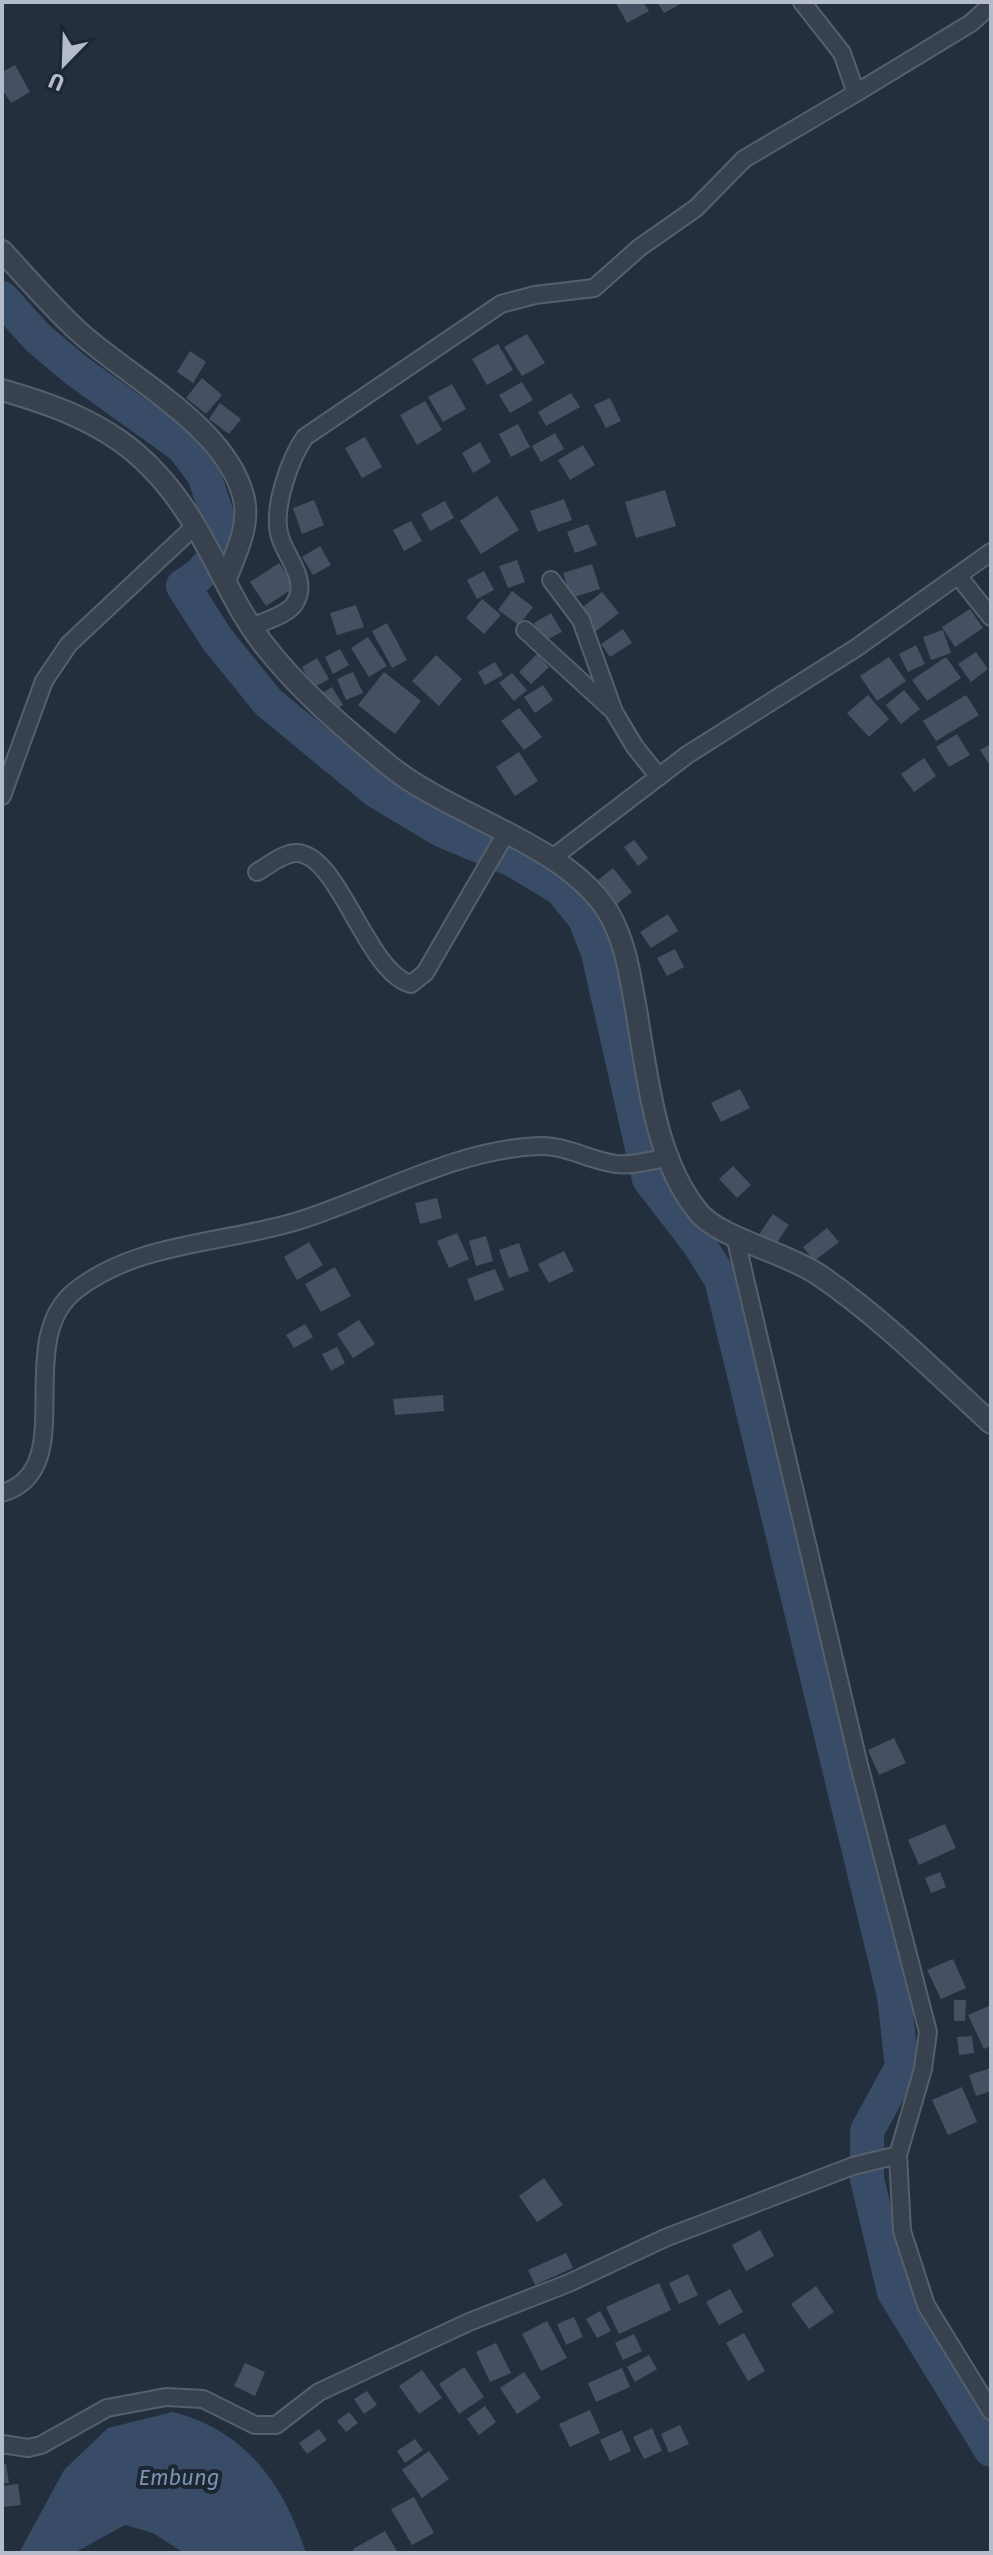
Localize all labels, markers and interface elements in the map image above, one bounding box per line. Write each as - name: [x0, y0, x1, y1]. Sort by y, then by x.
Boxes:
- north arrow: [24, 24, 104, 104]
- text: U: [45, 67, 68, 97]
- water label: Embung: [138, 2464, 220, 2491]

